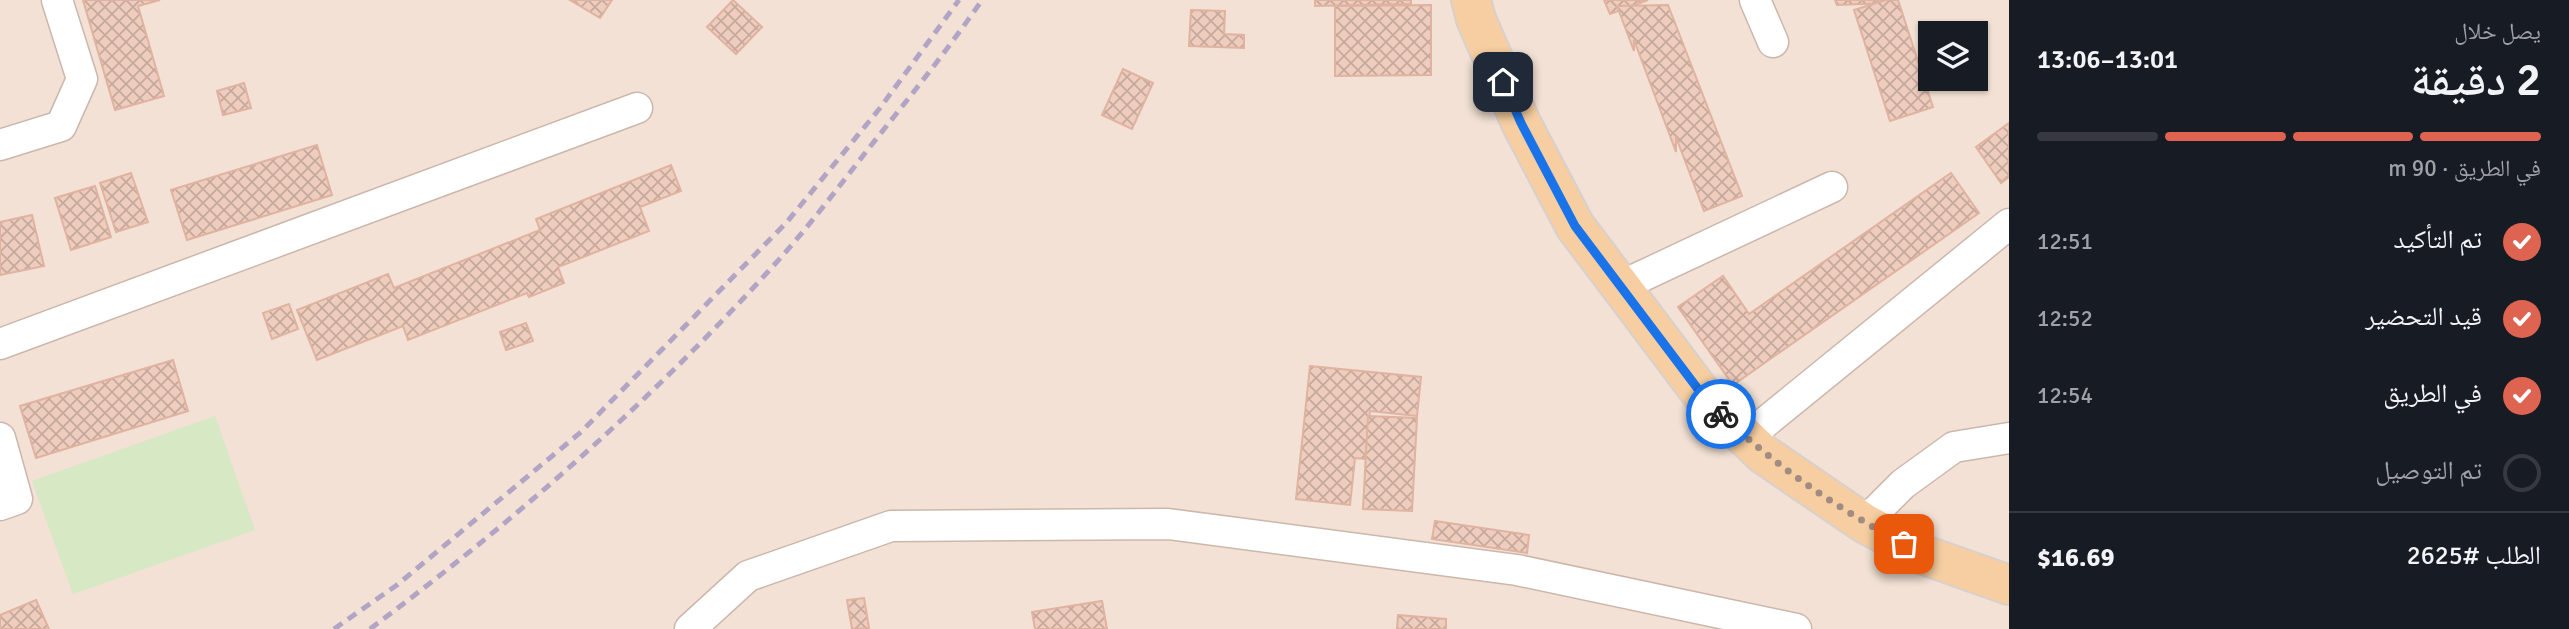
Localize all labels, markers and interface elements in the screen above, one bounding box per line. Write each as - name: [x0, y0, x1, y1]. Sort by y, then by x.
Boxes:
- text: يصل خلال: [2454, 17, 2541, 46]
- map controls: [1918, 21, 1988, 91]
- button: layers: [1918, 21, 1988, 91]
- text: 13:01–13:06: [2037, 44, 2178, 76]
- pin: [1473, 52, 1533, 112]
- text: 2 دقيقة: [2410, 52, 2541, 108]
- icon: home: [1484, 63, 1522, 101]
- text: في الطريق · 90 m: [2388, 154, 2541, 183]
- icon: check: [2503, 223, 2541, 261]
- text: تم التأكيد: [2394, 224, 2482, 256]
- text: 12:51: [2037, 227, 2093, 256]
- icon: check: [2503, 300, 2541, 338]
- text: قيد التحضير: [2365, 301, 2482, 333]
- text: 12:52: [2037, 304, 2093, 333]
- icon: check: [2503, 377, 2541, 415]
- text: في الطريق: [2383, 378, 2482, 410]
- courier: [1686, 379, 1756, 449]
- text: 12:54: [2037, 381, 2093, 410]
- icon: bike: [1702, 395, 1740, 433]
- text: تم التوصيل: [2375, 455, 2482, 487]
- pin: [1874, 514, 1934, 574]
- icon: bag: [1885, 525, 1923, 563]
- text: الطلب #2625: [2407, 540, 2541, 572]
- text: $16.69: [2037, 542, 2115, 574]

